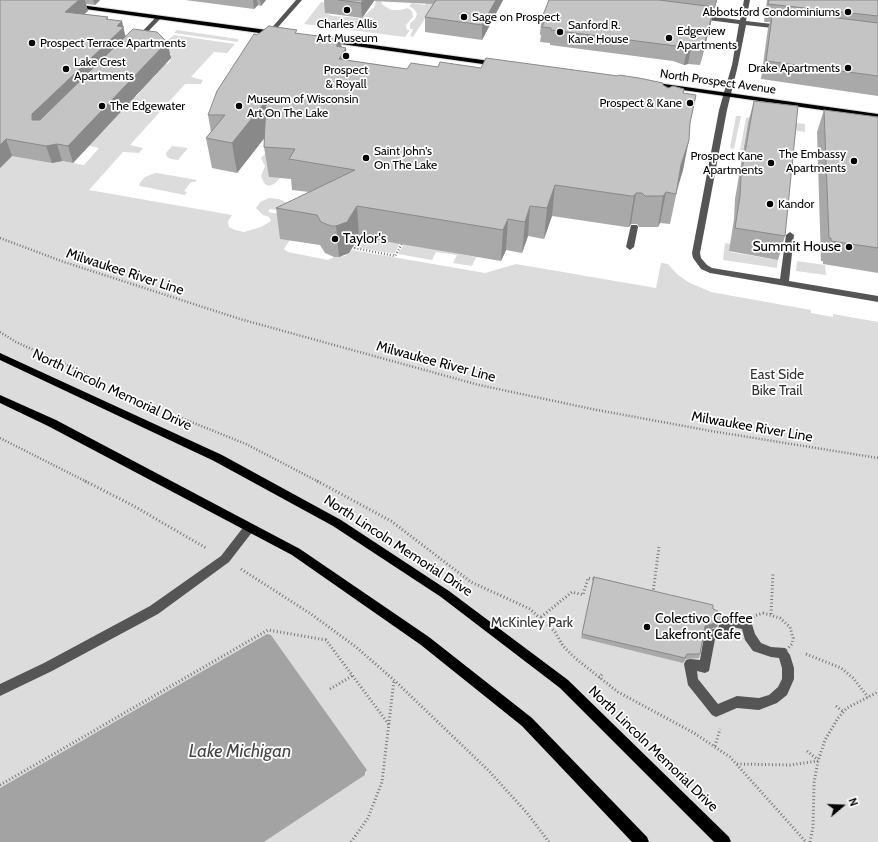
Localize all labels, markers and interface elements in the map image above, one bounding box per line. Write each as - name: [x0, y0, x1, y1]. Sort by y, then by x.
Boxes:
- marker: Charles Allis Art Museum: [342, 5, 352, 15]
- place label: Abbotsford Condominiums: [702, 5, 840, 19]
- marker: Abbotsford Condominiums: [843, 7, 853, 17]
- place label: Sage on Prospect: [472, 10, 560, 24]
- marker: Sage on Prospect: [459, 12, 469, 22]
- place label: Charles Allis Art Museum: [316, 17, 378, 45]
- place label: Sanford R. Kane House: [568, 18, 628, 46]
- place label: Edgeview Apartments: [677, 24, 737, 52]
- marker: Sanford R. Kane House: [555, 27, 565, 37]
- marker: Edgeview Apartments: [664, 33, 674, 43]
- place label: Prospect Terrace Apartments: [40, 36, 186, 50]
- marker: Prospect Terrace Apartments: [27, 38, 37, 48]
- marker: Prospect & Royall: [341, 51, 351, 61]
- place label: Lake Crest Apartments: [74, 55, 134, 83]
- place label: Drake Apartments: [748, 61, 840, 75]
- place label: Prospect & Royall: [324, 63, 368, 91]
- marker: Drake Apartments: [843, 63, 853, 73]
- marker: Lake Crest Apartments: [61, 64, 71, 74]
- street label: North Prospect Avenue: [659, 67, 777, 97]
- place label: Museum of Wisconsin Art On The Lake: [247, 92, 358, 120]
- place label: Prospect & Kane: [600, 96, 682, 110]
- marker: Prospect & Kane: [685, 98, 695, 108]
- place label: The Edgewater: [110, 99, 185, 113]
- marker: The Edgewater: [97, 101, 107, 111]
- marker: Museum of Wisconsin Art On The Lake: [234, 101, 244, 111]
- place label: Saint John's On The Lake: [374, 144, 437, 172]
- place label: The Embassy Apartments: [779, 147, 846, 175]
- place label: Prospect Kane Apartments: [691, 149, 763, 177]
- marker: Saint John's On The Lake: [361, 153, 371, 163]
- marker: The Embassy Apartments: [849, 156, 859, 166]
- marker: Prospect Kane Apartments: [766, 158, 776, 168]
- place label: Kandor: [778, 197, 814, 211]
- marker: Kandor: [765, 199, 775, 209]
- place label: Taylor's: [343, 231, 387, 247]
- marker: Taylor's: [330, 234, 340, 244]
- place label: Summit House: [752, 239, 841, 255]
- marker: Summit House: [844, 242, 854, 252]
- street label: Milwaukee River Line: [64, 245, 186, 299]
- street label: Milwaukee River Line: [375, 338, 497, 386]
- street label: North Lincoln Memorial Drive: [30, 346, 194, 434]
- park label: East Side Bike Trail: [750, 367, 804, 400]
- street label: Milwaukee River Line: [690, 408, 814, 446]
- street label: North Lincoln Memorial Drive: [321, 492, 475, 600]
- place label: Colectivo Coffee Lakefront Cafe: [655, 611, 753, 644]
- park label: McKinley Park: [491, 615, 573, 631]
- marker: Colectivo Coffee Lakefront Cafe: [642, 622, 652, 632]
- street label: North Lincoln Memorial Drive: [585, 683, 721, 815]
- water label: Lake Michigan: [189, 741, 291, 763]
- north arrow: [822, 786, 862, 826]
- text: N: [845, 796, 861, 808]

